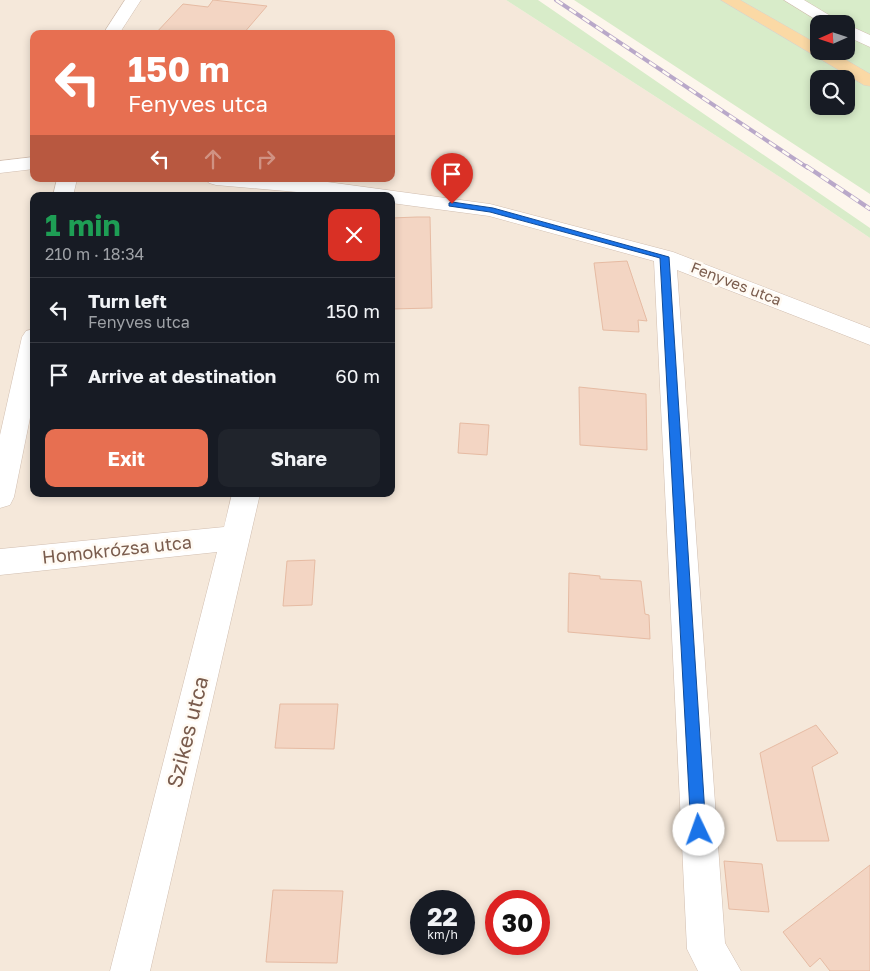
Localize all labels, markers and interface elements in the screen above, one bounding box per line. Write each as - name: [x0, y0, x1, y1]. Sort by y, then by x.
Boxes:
- north arrow: [810, 15, 855, 60]
- map controls: [810, 15, 855, 115]
- text: 150 m: [128, 48, 230, 90]
- icon: left: [45, 50, 110, 115]
- button: search: [810, 70, 855, 115]
- text: Fenyves utca: [128, 90, 268, 117]
- icon: left: [146, 145, 174, 173]
- icon: ahead: [199, 145, 227, 173]
- icon: right: [252, 145, 280, 173]
- pin: [431, 153, 473, 204]
- icon: arrive: [438, 160, 466, 188]
- text: 1 min: [45, 207, 121, 243]
- button: close: [328, 209, 380, 261]
- text: 210 m · 18:34: [45, 244, 144, 264]
- street label: Fenyves utca: [689, 258, 784, 309]
- text: Turn left: [88, 289, 167, 312]
- icon: left: [45, 296, 73, 324]
- text: 150 m: [326, 299, 380, 322]
- text: Fenyves utca: [88, 312, 190, 332]
- icon: arrive: [45, 361, 73, 389]
- text: Arrive at destination: [88, 364, 276, 387]
- text: 60 m: [335, 364, 380, 387]
- button: Exit: [45, 429, 208, 487]
- button: Share: [218, 429, 380, 487]
- street label: Homokrózsa utca: [41, 530, 193, 568]
- street label: Szikes utca: [161, 673, 213, 790]
- position arrow: [672, 803, 724, 855]
- speed limit sign: 30: [485, 890, 550, 955]
- text: 22: [427, 901, 458, 932]
- text: km/h: [427, 927, 458, 942]

